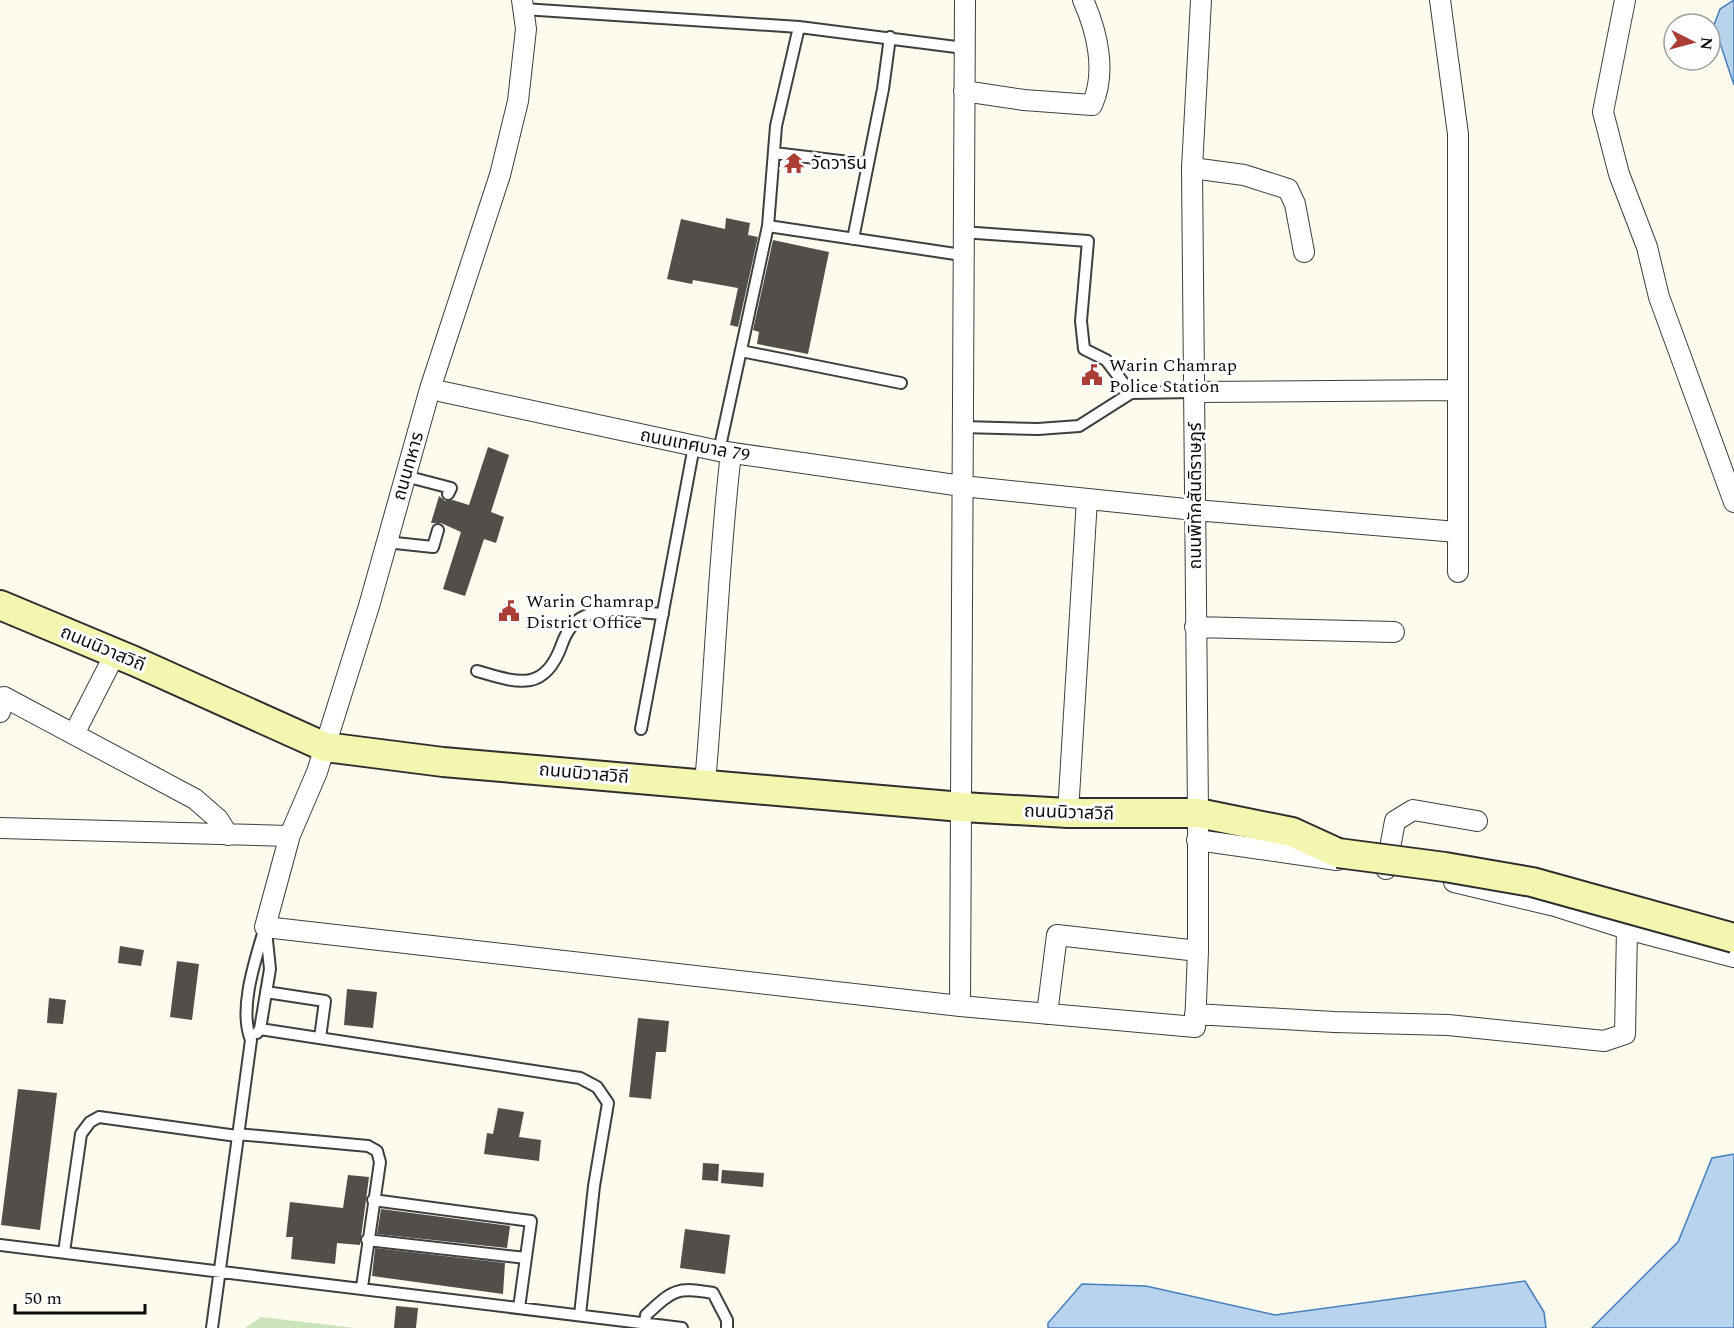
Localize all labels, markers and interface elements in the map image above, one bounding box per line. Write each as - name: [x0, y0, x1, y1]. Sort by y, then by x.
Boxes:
- north arrow: [1662, 12, 1722, 72]
- text: N: [1693, 36, 1719, 51]
- place label: วัดวาริน: [811, 150, 867, 177]
- temple icon: วัดวาริน: [782, 151, 806, 175]
- place label: Warin Chamrap Police Station: [1109, 352, 1237, 400]
- public building icon: Warin Chamrap Police Station: [1080, 363, 1104, 387]
- street label: ถนนเทศบาล 79: [638, 422, 752, 469]
- street label: ถนนพิทักสันติราษฎร์: [1182, 422, 1209, 570]
- street label: ถนนทหาร: [386, 428, 431, 504]
- place label: Warin Chamrap District Office: [526, 588, 654, 636]
- public building icon: Warin Chamrap District Office: [497, 599, 521, 623]
- street label: ถนนนิวาสวิถี: [56, 618, 150, 678]
- street label: ถนนนิวาสวิถี: [538, 756, 630, 791]
- street label: ถนนนิวาสวิถี: [1023, 797, 1114, 828]
- scale bar: [15, 1277, 146, 1315]
- text: 50 m: [24, 1285, 62, 1312]

